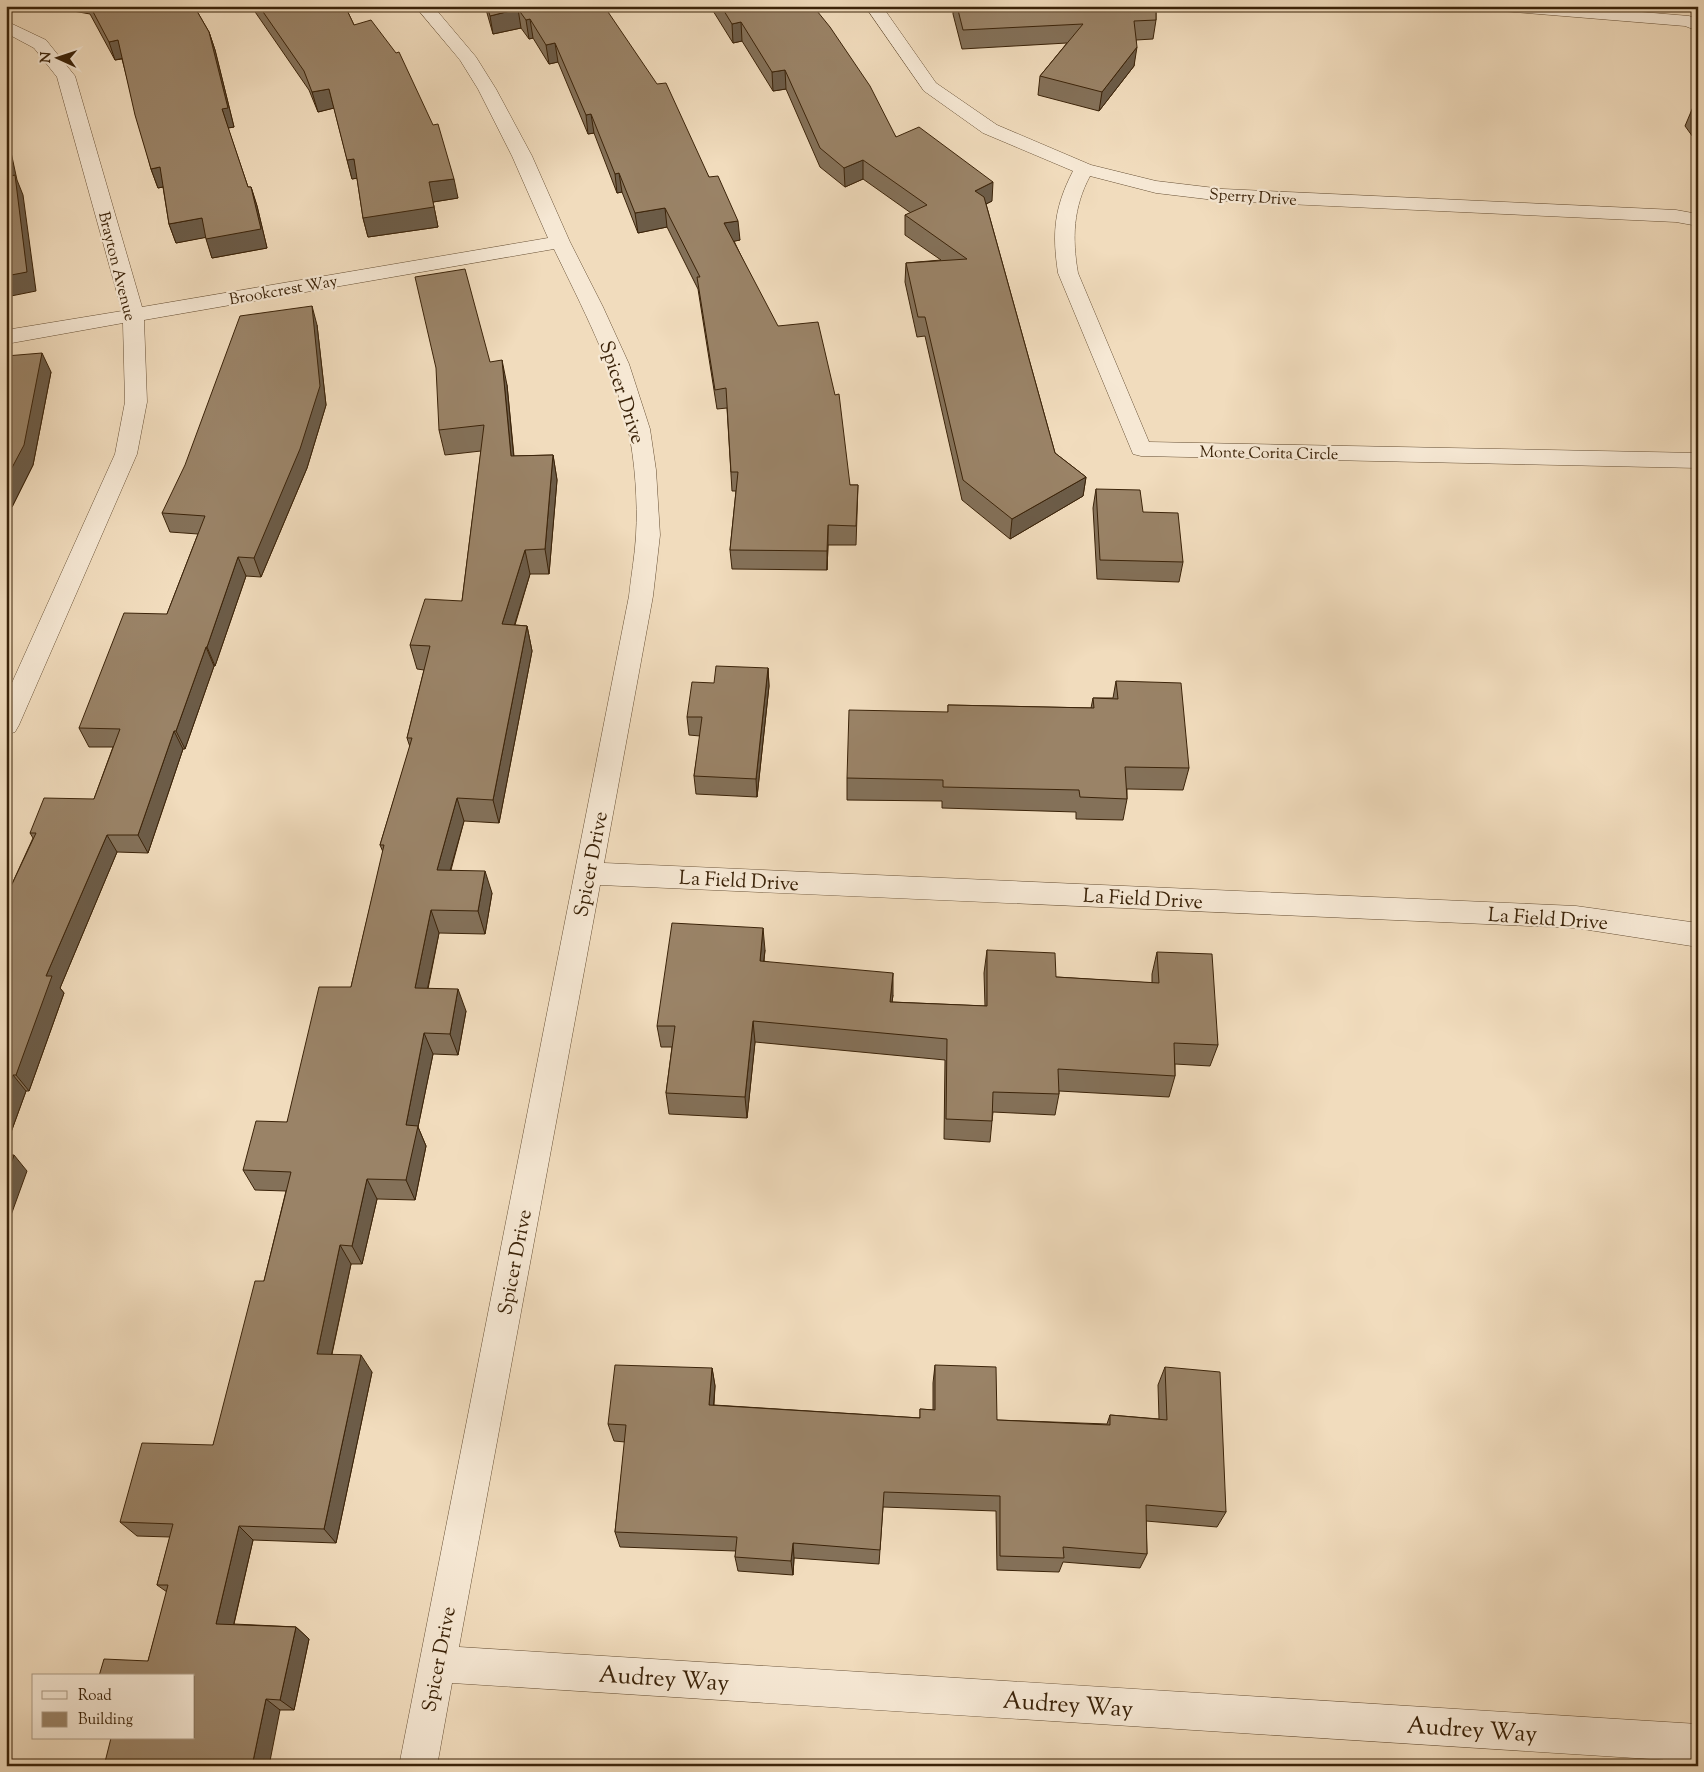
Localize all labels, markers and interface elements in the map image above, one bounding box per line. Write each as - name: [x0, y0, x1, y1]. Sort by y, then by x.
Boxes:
- north arrow: [32, 32, 82, 82]
- text: N: [37, 51, 57, 64]
- street label: Sperry Drive: [1208, 184, 1297, 213]
- street label: Brayton Avenue: [91, 210, 140, 324]
- street label: Brookcrest Way: [227, 271, 339, 312]
- street label: Spicer Drive: [590, 337, 651, 448]
- street label: Monte Corita Circle: [1199, 442, 1339, 467]
- street label: Spicer Drive: [568, 809, 617, 920]
- street label: La Field Drive: [678, 865, 800, 900]
- street label: La Field Drive: [1082, 883, 1204, 918]
- street label: La Field Drive: [1487, 902, 1609, 939]
- street label: Spicer Drive: [492, 1207, 541, 1318]
- street label: Spicer Drive: [416, 1604, 465, 1715]
- street label: Audrey Way: [598, 1658, 730, 1702]
- legend: [32, 1674, 195, 1740]
- street label: Audrey Way: [1002, 1684, 1134, 1728]
- text: Road: [78, 1686, 112, 1707]
- street label: Audrey Way: [1406, 1709, 1538, 1753]
- text: Building: [78, 1710, 133, 1731]

